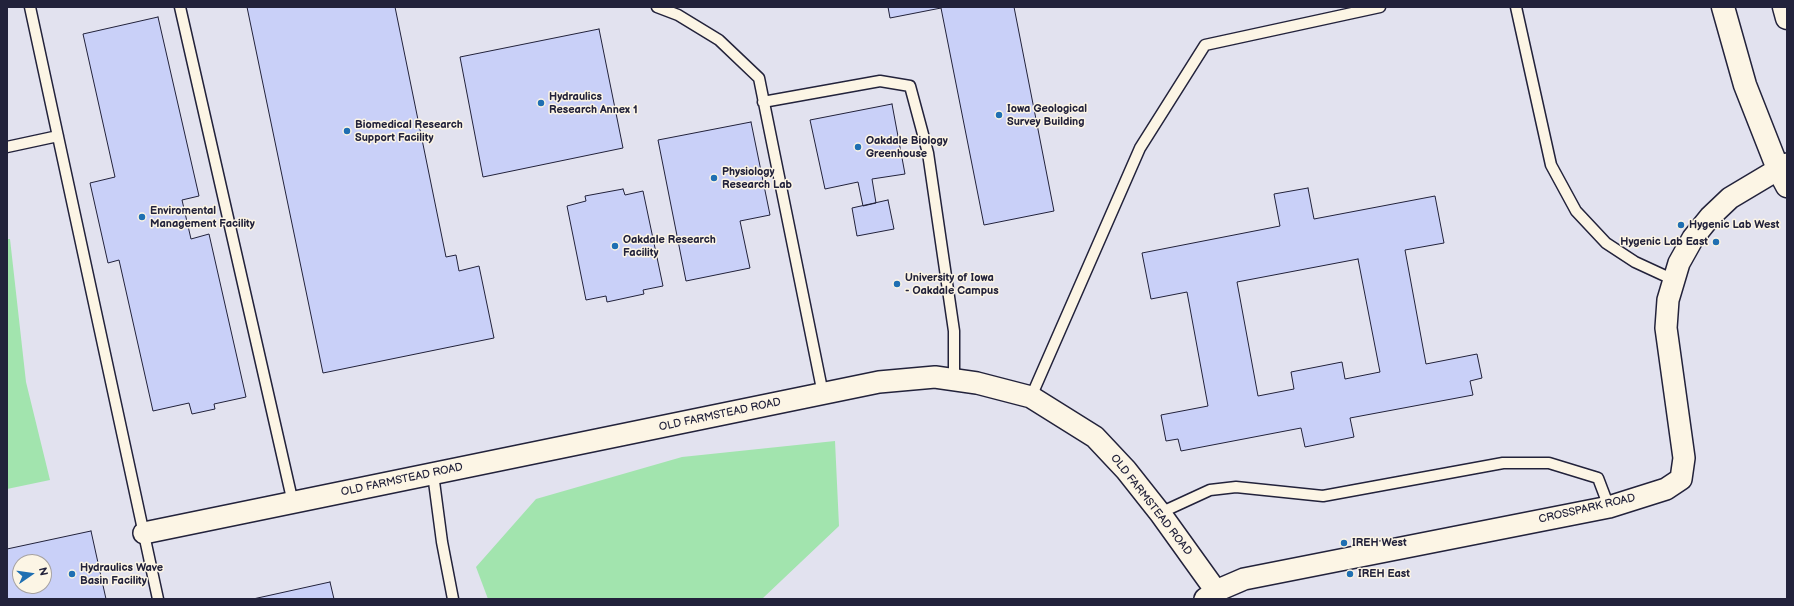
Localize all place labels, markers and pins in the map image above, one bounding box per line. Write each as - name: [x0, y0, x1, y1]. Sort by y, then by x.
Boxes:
- place label: Hydraulics Research Annex 1: [549, 90, 638, 116]
- marker: Hydraulics Research Annex 1: [536, 98, 546, 108]
- place label: Iowa Geological Survey Building: [1007, 102, 1087, 128]
- marker: Iowa Geological Survey Building: [994, 110, 1004, 120]
- place label: Biomedical Research Support Facility: [355, 118, 463, 144]
- marker: Biomedical Research Support Facility: [342, 126, 352, 136]
- place label: Oakdale Biology Greenhouse: [866, 134, 948, 160]
- marker: Oakdale Biology Greenhouse: [853, 142, 863, 152]
- place label: Physiology Research Lab: [722, 165, 792, 191]
- marker: Physiology Research Lab: [709, 173, 719, 183]
- place label: Enviromental Management Facility: [150, 204, 255, 230]
- marker: Enviromental Management Facility: [137, 212, 147, 222]
- place label: Hygenic Lab West: [1689, 218, 1779, 232]
- marker: Hygenic Lab West: [1676, 220, 1686, 230]
- place label: Oakdale Research Facility: [623, 233, 716, 259]
- place label: Hygenic Lab East: [1620, 235, 1708, 249]
- marker: Hygenic Lab East: [1711, 237, 1721, 247]
- marker: Oakdale Research Facility: [610, 241, 620, 251]
- place label: University of Iowa - Oakdale Campus: [905, 271, 999, 297]
- marker: University of Iowa - Oakdale Campus: [892, 279, 902, 289]
- place label: IREH West: [1352, 536, 1407, 550]
- marker: IREH West: [1339, 538, 1349, 548]
- place label: Hydraulics Wave Basin Facility: [80, 561, 163, 587]
- place label: IREH East: [1358, 567, 1410, 581]
- marker: Hydraulics Wave Basin Facility: [67, 569, 77, 579]
- marker: IREH East: [1345, 569, 1355, 579]

